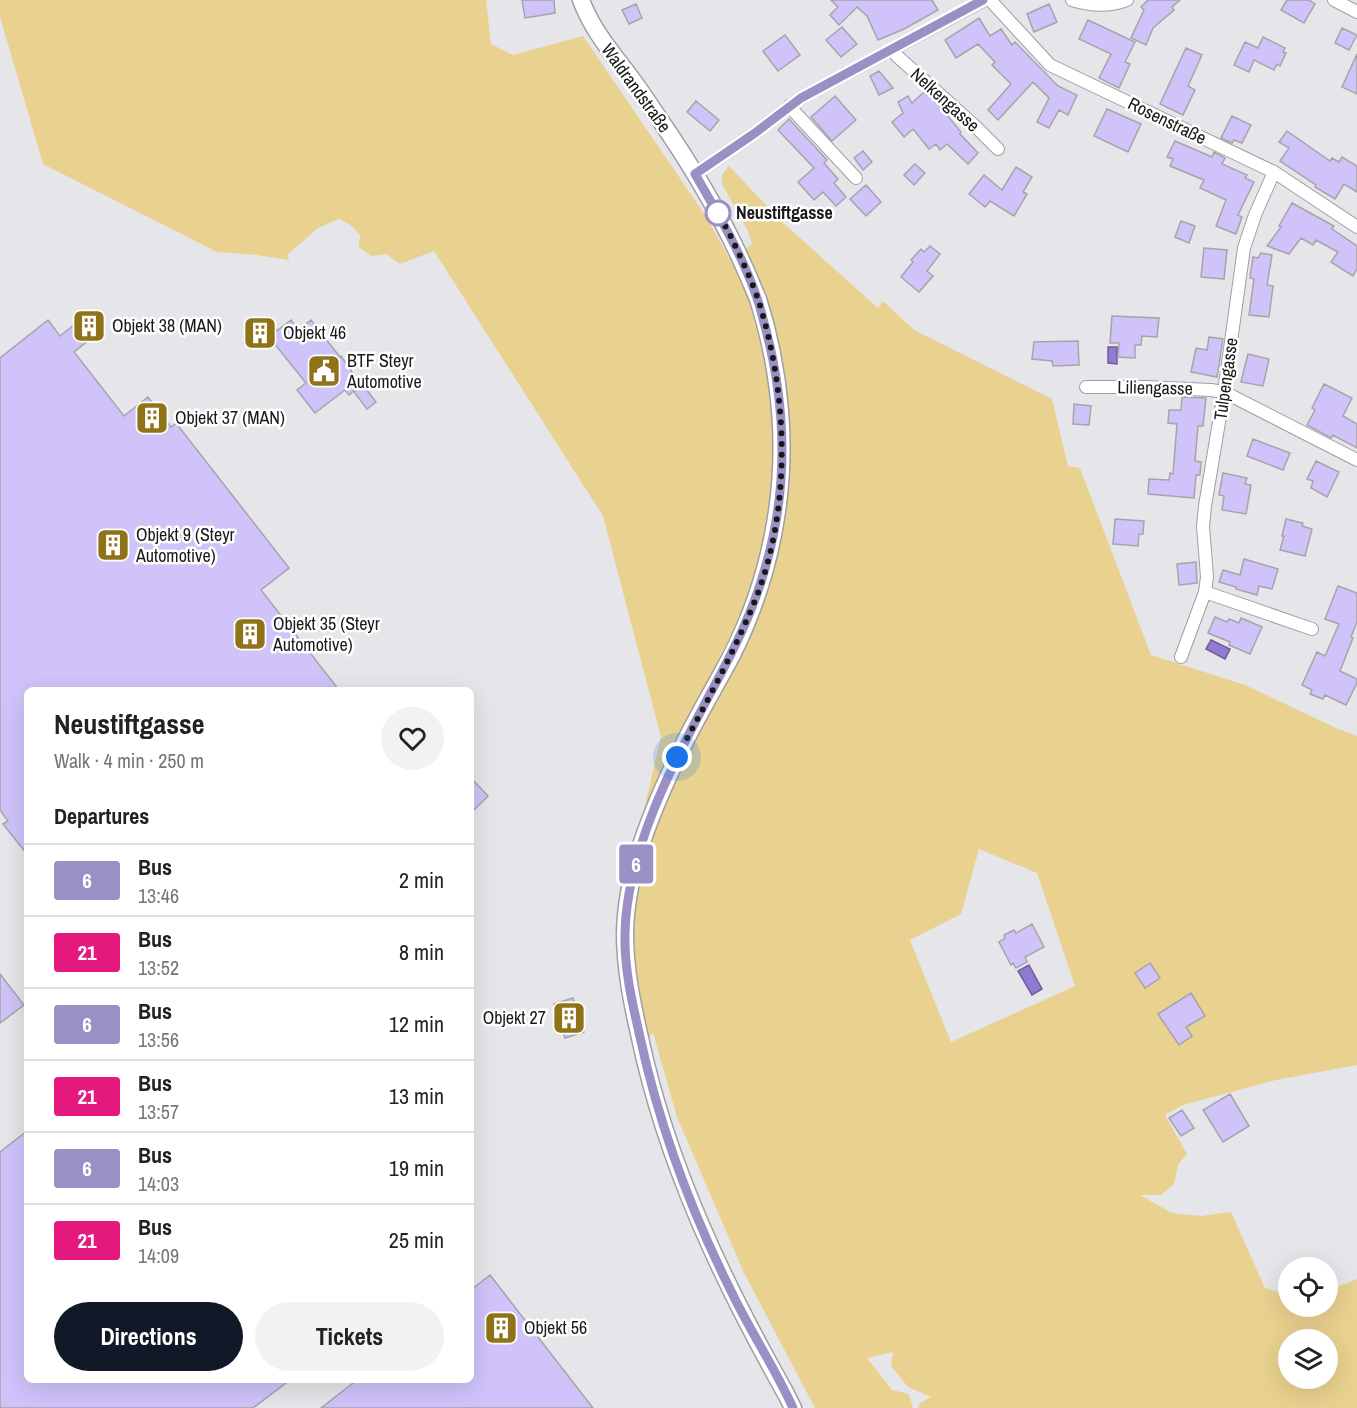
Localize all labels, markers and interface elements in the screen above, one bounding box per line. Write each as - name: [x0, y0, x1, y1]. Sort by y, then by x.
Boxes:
- street label: Waldrandstraße: [596, 38, 677, 137]
- street label: Nelkengasse: [905, 62, 985, 137]
- street label: Rosenstraße: [1124, 91, 1211, 150]
- marker: Neustiftgasse: [705, 200, 731, 226]
- place label: Neustiftgasse: [736, 200, 833, 225]
- building icon: Objekt 38 (MAN): [71, 308, 107, 344]
- place label: Objekt 38 (MAN): [112, 313, 222, 338]
- building icon: Objekt 46: [242, 315, 278, 351]
- place label: Objekt 46: [283, 320, 346, 345]
- street label: Tulpengasse: [1207, 336, 1244, 422]
- place label: BTF Steyr Automotive: [346, 348, 422, 394]
- public building icon: BTF Steyr Automotive: [306, 353, 342, 389]
- street label: Liliengasse: [1117, 374, 1193, 401]
- building icon: Objekt 37 (MAN): [134, 400, 170, 436]
- place label: Objekt 37 (MAN): [175, 405, 285, 430]
- place label: Objekt 9 (Steyr Automotive): [135, 522, 235, 568]
- building icon: Objekt 9 (Steyr Automotive): [95, 527, 131, 563]
- place label: Objekt 35 (Steyr Automotive): [272, 611, 380, 657]
- building icon: Objekt 35 (Steyr Automotive): [232, 616, 268, 652]
- text: Neustiftgasse: [54, 705, 205, 743]
- button: heart: [381, 707, 444, 770]
- your location: [662, 742, 692, 772]
- text: Walk · 4 min · 250 m: [54, 747, 204, 774]
- text: Departures: [54, 801, 149, 831]
- line badge: 6: [616, 844, 656, 884]
- text: 6: [631, 850, 641, 879]
- text: Bus: [138, 852, 172, 882]
- text: 2 min: [399, 865, 444, 895]
- text: 6: [82, 866, 92, 895]
- text: 13:46: [138, 882, 179, 909]
- text: Bus: [138, 924, 172, 954]
- text: 8 min: [399, 937, 444, 967]
- text: 21: [77, 938, 97, 967]
- text: 13:52: [138, 954, 179, 981]
- text: Bus: [138, 996, 172, 1026]
- building icon: Objekt 27: [551, 1000, 587, 1036]
- place label: Objekt 27: [483, 1005, 546, 1030]
- text: 12 min: [389, 1009, 444, 1039]
- text: 6: [82, 1010, 92, 1039]
- text: 13:56: [138, 1026, 179, 1053]
- text: Bus: [138, 1068, 172, 1098]
- text: 13 min: [389, 1081, 444, 1111]
- text: 21: [77, 1082, 97, 1111]
- text: 13:57: [138, 1098, 179, 1125]
- text: Bus: [138, 1140, 172, 1170]
- text: 19 min: [389, 1153, 444, 1183]
- text: 6: [82, 1154, 92, 1183]
- text: 14:03: [138, 1170, 179, 1197]
- text: Bus: [138, 1212, 172, 1242]
- text: 25 min: [389, 1225, 444, 1255]
- text: 21: [77, 1226, 97, 1255]
- text: 14:09: [138, 1242, 179, 1269]
- map controls: [1278, 1257, 1338, 1389]
- button: locate: [1278, 1257, 1338, 1317]
- button: Directions: [54, 1302, 243, 1371]
- button: Tickets: [255, 1302, 444, 1371]
- building icon: Objekt 56: [483, 1310, 519, 1346]
- place label: Objekt 56: [524, 1315, 587, 1340]
- button: layers: [1278, 1329, 1338, 1389]

